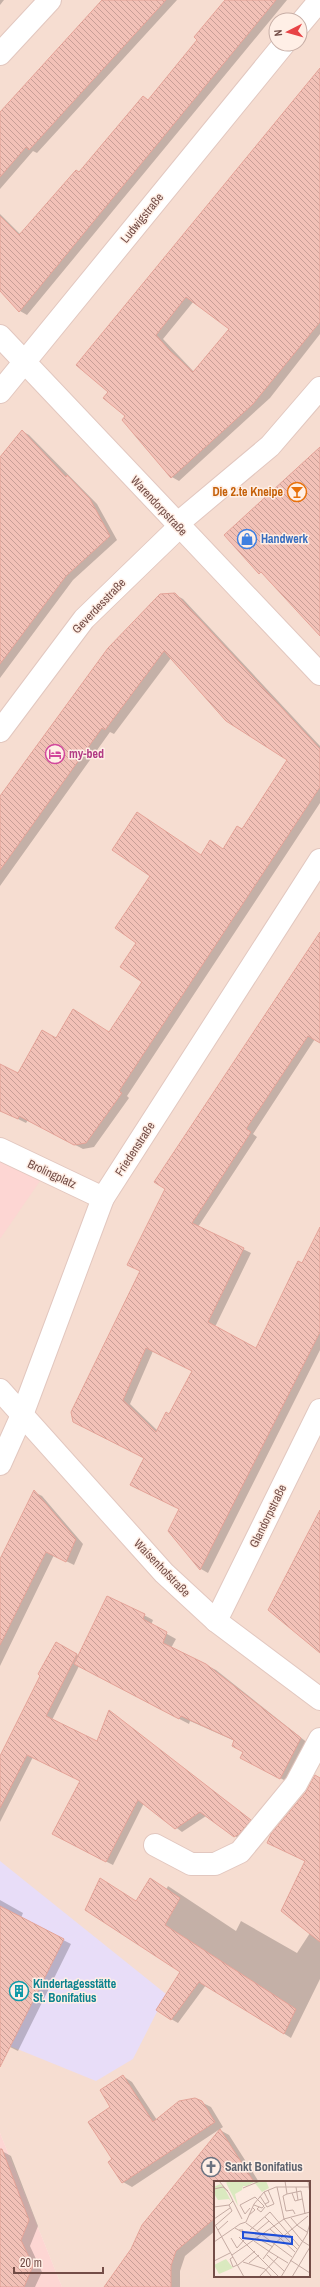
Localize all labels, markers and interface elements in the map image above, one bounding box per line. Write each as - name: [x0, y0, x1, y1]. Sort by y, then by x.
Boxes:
- north arrow: [268, 12, 308, 52]
- text: N: [271, 29, 285, 37]
- street label: Ludwigstraße: [117, 190, 167, 246]
- street label: Warendorpstraße: [127, 473, 191, 539]
- bar icon: Die 2.te Kneipe: [286, 481, 308, 503]
- place label: Die 2.te Kneipe: [212, 484, 284, 500]
- shop icon: Handwerk: [236, 528, 258, 550]
- place label: Handwerk: [261, 531, 309, 547]
- street label: Geverdesstraße: [69, 575, 129, 637]
- hotel icon: my-bed: [44, 743, 66, 765]
- place label: my-bed: [69, 746, 104, 762]
- street label: Friedenstraße: [111, 1119, 159, 1179]
- street label: Brolingplatz: [25, 1156, 79, 1192]
- street label: Glandorpstraße: [246, 1482, 290, 1550]
- street label: Waisenhofstraße: [130, 1536, 194, 1600]
- place label: Kindertagesstätte St. Bonifatius: [33, 1976, 117, 2006]
- building icon: Kindertagesstätte St. Bonifatius: [8, 1980, 30, 2002]
- church icon: Sankt Bonifatius: [200, 2156, 222, 2178]
- place label: Sankt Bonifatius: [225, 2159, 303, 2175]
- inset map: [214, 2181, 310, 2277]
- scale bar: [14, 2249, 103, 2275]
- text: 20 m: [20, 2255, 42, 2271]

